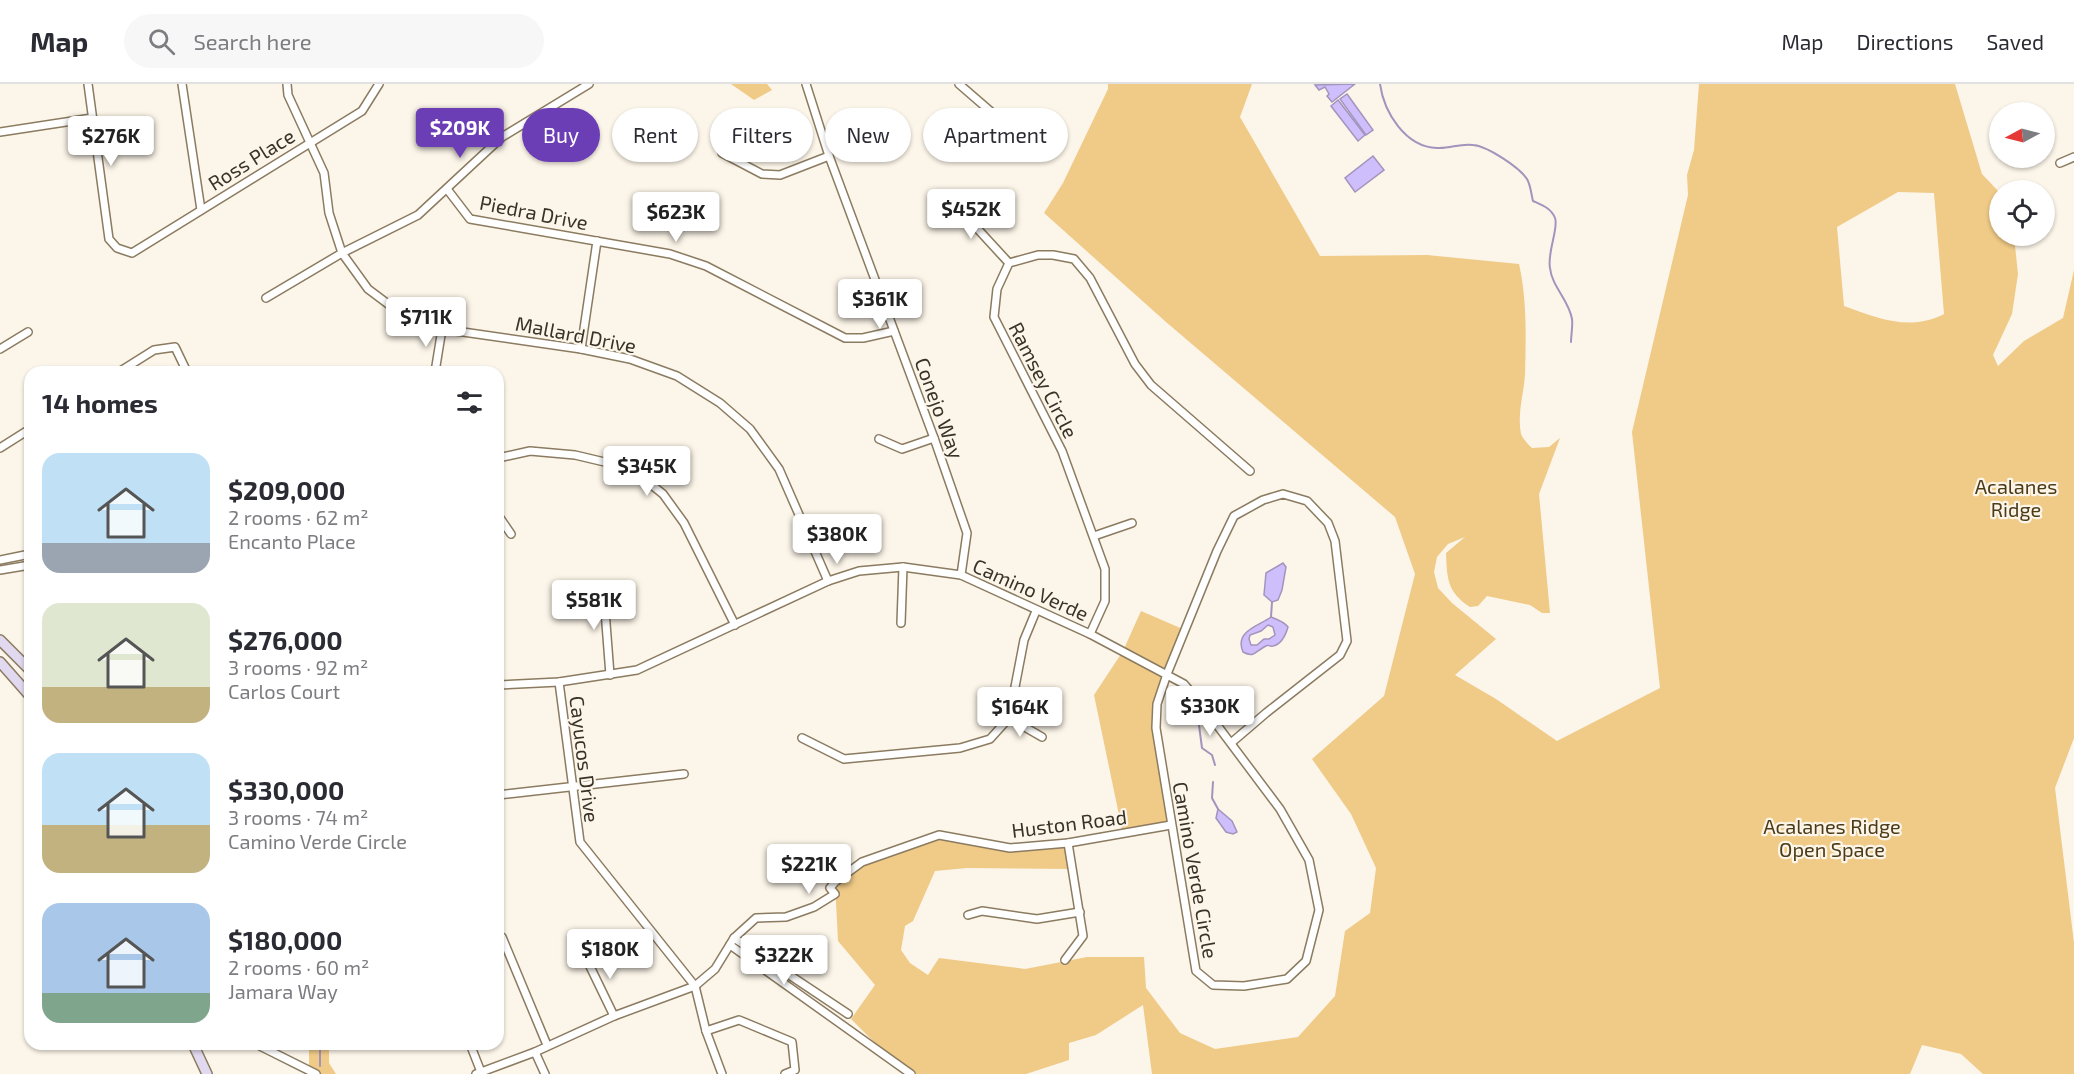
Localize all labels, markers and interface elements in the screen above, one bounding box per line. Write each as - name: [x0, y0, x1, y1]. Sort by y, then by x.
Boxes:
- search box: [124, 14, 544, 68]
- text: Map: [30, 24, 88, 58]
- icon: search: [145, 25, 178, 58]
- text: Search here: [193, 28, 312, 54]
- text: Map: [1781, 29, 1824, 54]
- text: Directions: [1857, 29, 1953, 54]
- text: Saved: [1986, 29, 2044, 54]
- north arrow: [1989, 102, 2055, 168]
- map controls: [1989, 102, 2055, 246]
- pin: $209K: [418, 108, 502, 159]
- chip: Buy: [522, 108, 600, 162]
- chip: Rent: [612, 108, 698, 162]
- chip: Filters: [710, 108, 813, 162]
- chip: New: [825, 108, 911, 162]
- chip: Apartment: [923, 108, 1068, 162]
- text: $209K: [430, 115, 490, 139]
- pin: $276K: [69, 116, 153, 167]
- text: $276K: [82, 123, 140, 147]
- street label: Ross Place: [203, 123, 299, 195]
- button: locate: [1989, 180, 2055, 246]
- pin: $452K: [929, 189, 1013, 240]
- street label: Piedra Drive: [478, 190, 590, 234]
- pin: $623K: [634, 192, 718, 243]
- text: $452K: [941, 196, 1001, 220]
- text: $623K: [646, 199, 706, 223]
- pin: $361K: [838, 279, 922, 330]
- text: $361K: [852, 286, 908, 310]
- pin: $711K: [384, 297, 468, 348]
- text: $711K: [400, 304, 452, 328]
- street label: Mallard Drive: [514, 311, 638, 357]
- street label: Ramsey Circle: [1005, 318, 1083, 442]
- street label: Conejo Way: [911, 354, 970, 462]
- icon: filters: [453, 386, 486, 419]
- text: 14 homes: [42, 387, 158, 418]
- pin: $345K: [605, 446, 689, 497]
- text: $345K: [617, 453, 677, 477]
- text: $209,000: [228, 474, 345, 505]
- park label: Acalanes Ridge: [1975, 474, 2057, 521]
- icon: home: [90, 477, 162, 549]
- text: 2 rooms · 62 m²: [228, 505, 368, 529]
- pin: $380K: [795, 514, 879, 565]
- text: $380K: [807, 521, 867, 545]
- text: Encanto Place: [228, 529, 356, 553]
- street label: Camino Verde: [969, 553, 1093, 625]
- pin: $581K: [552, 580, 636, 631]
- text: $581K: [566, 587, 622, 611]
- text: $276,000: [228, 624, 343, 655]
- icon: home: [90, 627, 162, 699]
- text: 3 rooms · 92 m²: [228, 655, 368, 679]
- text: Carlos Court: [228, 679, 340, 703]
- pin: $330K: [1168, 686, 1252, 737]
- pin: $164K: [978, 687, 1062, 738]
- text: $330K: [1180, 693, 1240, 717]
- street label: Cayucos Drive: [565, 694, 605, 824]
- text: $164K: [991, 694, 1049, 718]
- text: $330,000: [228, 774, 344, 805]
- icon: home: [90, 777, 162, 849]
- street label: Camino Verde Circle: [1169, 780, 1223, 960]
- street label: Huston Road: [1010, 804, 1128, 842]
- text: 3 rooms · 74 m²: [228, 805, 368, 829]
- park label: Acalanes Ridge Open Space: [1763, 814, 1901, 861]
- text: Camino Verde Circle: [228, 829, 407, 853]
- pin: $221K: [767, 844, 851, 895]
- text: $221K: [781, 851, 837, 875]
- text: $180,000: [228, 924, 342, 955]
- icon: home: [90, 927, 162, 999]
- pin: $180K: [568, 929, 652, 980]
- pin: $322K: [742, 935, 826, 986]
- text: $180K: [581, 936, 639, 960]
- text: $322K: [755, 942, 813, 966]
- text: 2 rooms · 60 m²: [228, 955, 369, 979]
- text: Jamara Way: [228, 979, 338, 1003]

